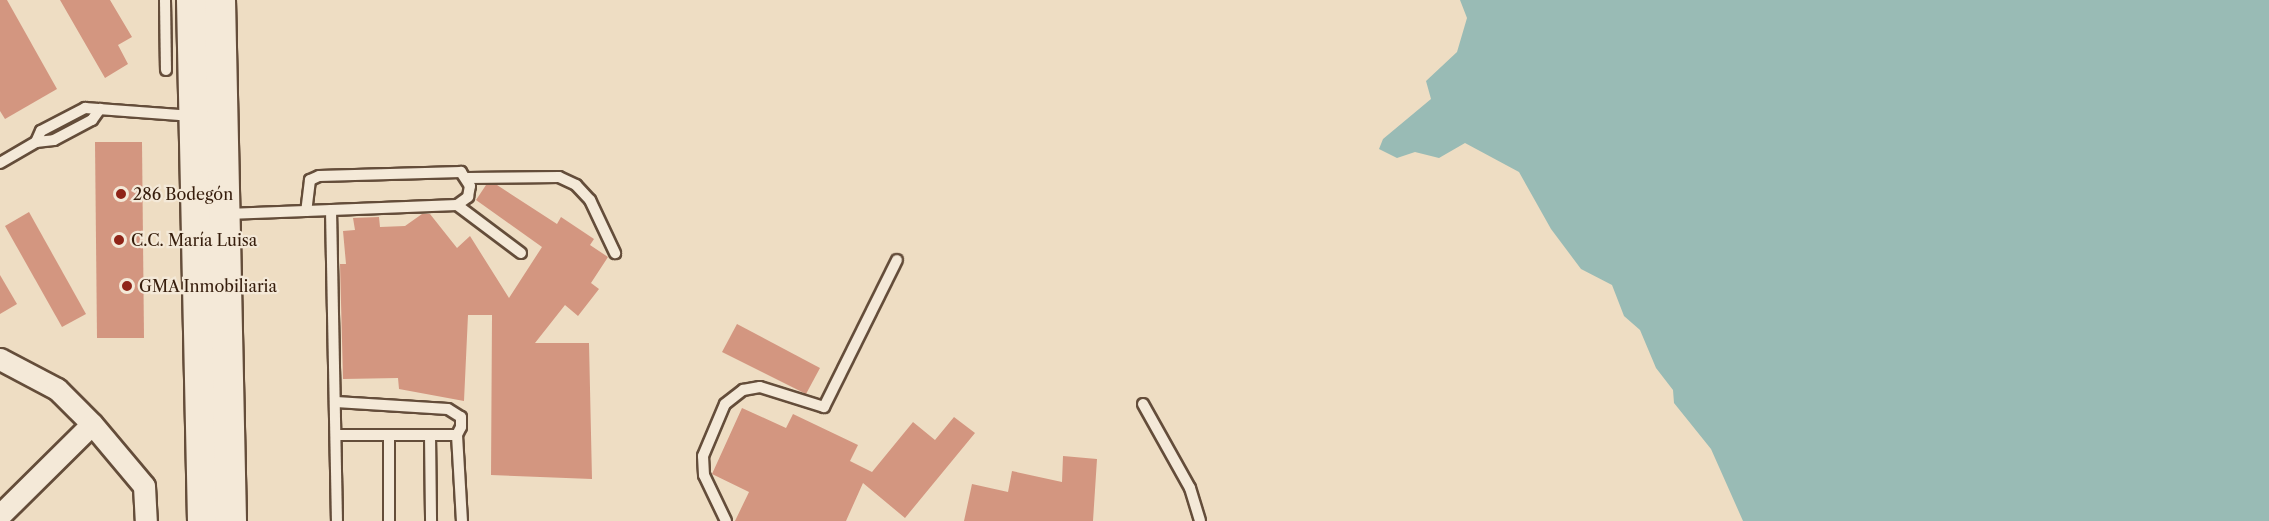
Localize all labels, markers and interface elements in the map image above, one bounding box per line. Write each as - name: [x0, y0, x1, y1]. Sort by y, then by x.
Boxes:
- place label: 286 Bodegón: [133, 184, 233, 204]
- marker: 286 Bodegón: [114, 187, 128, 201]
- place label: C.C. María Luisa: [131, 230, 257, 250]
- marker: C.C. María Luisa: [112, 233, 126, 247]
- place label: GMA Inmobiliaria: [139, 276, 278, 296]
- marker: GMA Inmobiliaria: [120, 279, 134, 293]

